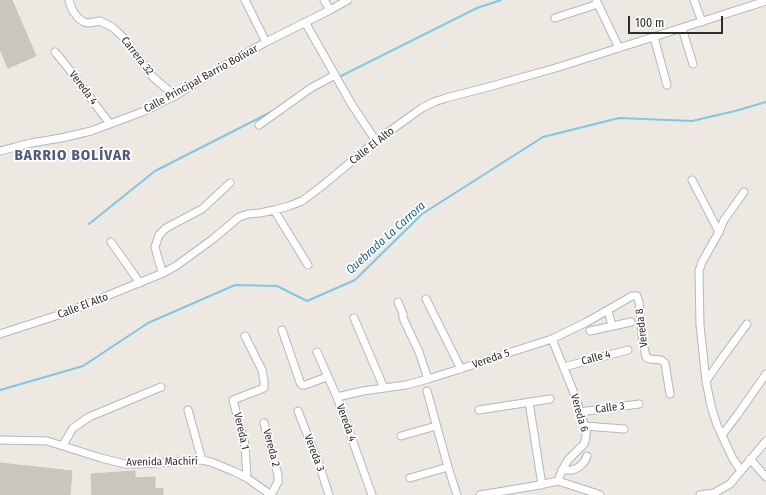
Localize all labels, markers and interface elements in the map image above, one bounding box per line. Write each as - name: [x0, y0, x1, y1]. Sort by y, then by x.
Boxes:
- scale bar: [630, 8, 725, 34]
- text: 100 m: [635, 16, 664, 30]
- street label: Carrera 32: [118, 34, 156, 78]
- street label: Calle Principal Barrio Bolívar: [142, 42, 260, 116]
- street label: Vereda 4: [66, 68, 100, 108]
- street label: Calle El Alto: [347, 124, 397, 168]
- district label: BARRIO BOLÍVAR: [15, 147, 131, 165]
- water label: Quebrada La Carrora: [343, 199, 429, 277]
- street label: Calle El Alto: [56, 290, 110, 322]
- street label: Vereda 8: [633, 308, 651, 348]
- street label: Vereda 5: [471, 346, 511, 372]
- street label: Calle 4: [580, 348, 612, 368]
- street label: Vereda 6: [567, 392, 591, 434]
- street label: Calle 3: [595, 400, 625, 416]
- street label: Vereda 4: [333, 402, 359, 444]
- street label: Vereda 1: [230, 411, 252, 451]
- street label: Vereda 2: [260, 428, 282, 468]
- street label: Vereda 3: [301, 433, 327, 473]
- street label: Avenida Machirí: [126, 455, 198, 469]

